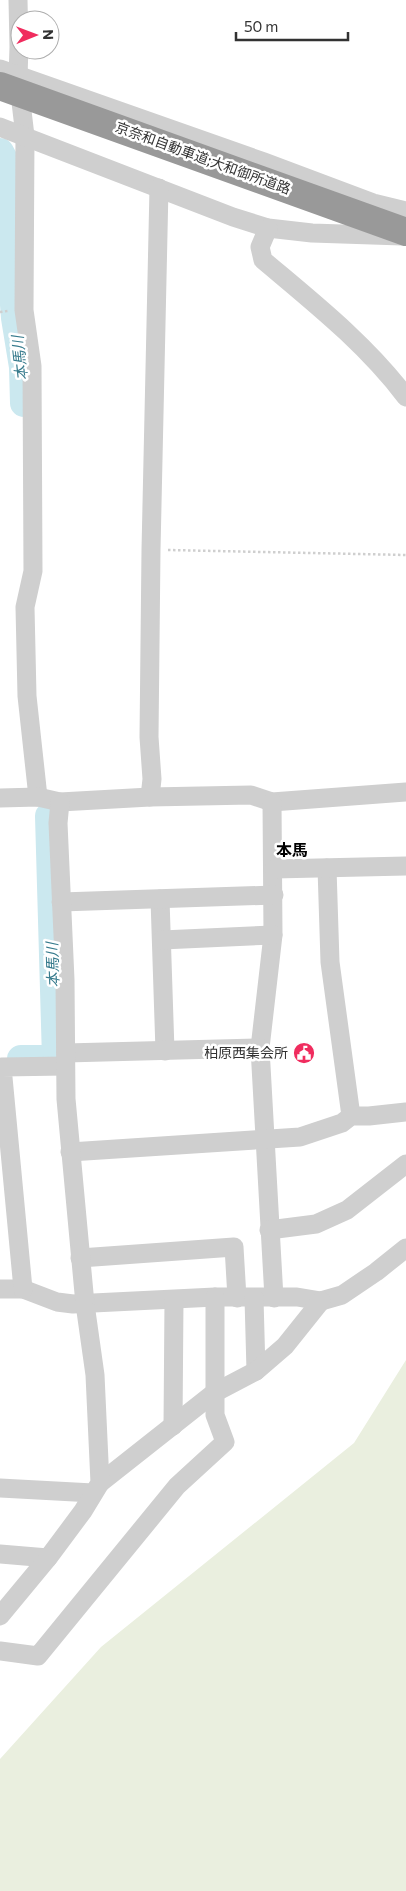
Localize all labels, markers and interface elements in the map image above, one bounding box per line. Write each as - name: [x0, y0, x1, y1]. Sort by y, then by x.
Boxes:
- north arrow: [10, 10, 60, 60]
- scale bar: [236, 10, 348, 42]
- text: 50 m: [244, 17, 278, 35]
- text: N: [40, 29, 57, 40]
- street label: 京奈和自動車道;大和御所道路: [113, 118, 293, 197]
- water label: 本馬川: [7, 333, 30, 381]
- district label: 本馬: [276, 840, 308, 859]
- water label: 本馬川: [42, 940, 62, 988]
- public building icon: 柏原西集会所: [292, 1041, 316, 1065]
- place label: 柏原西集会所: [204, 1044, 288, 1061]

